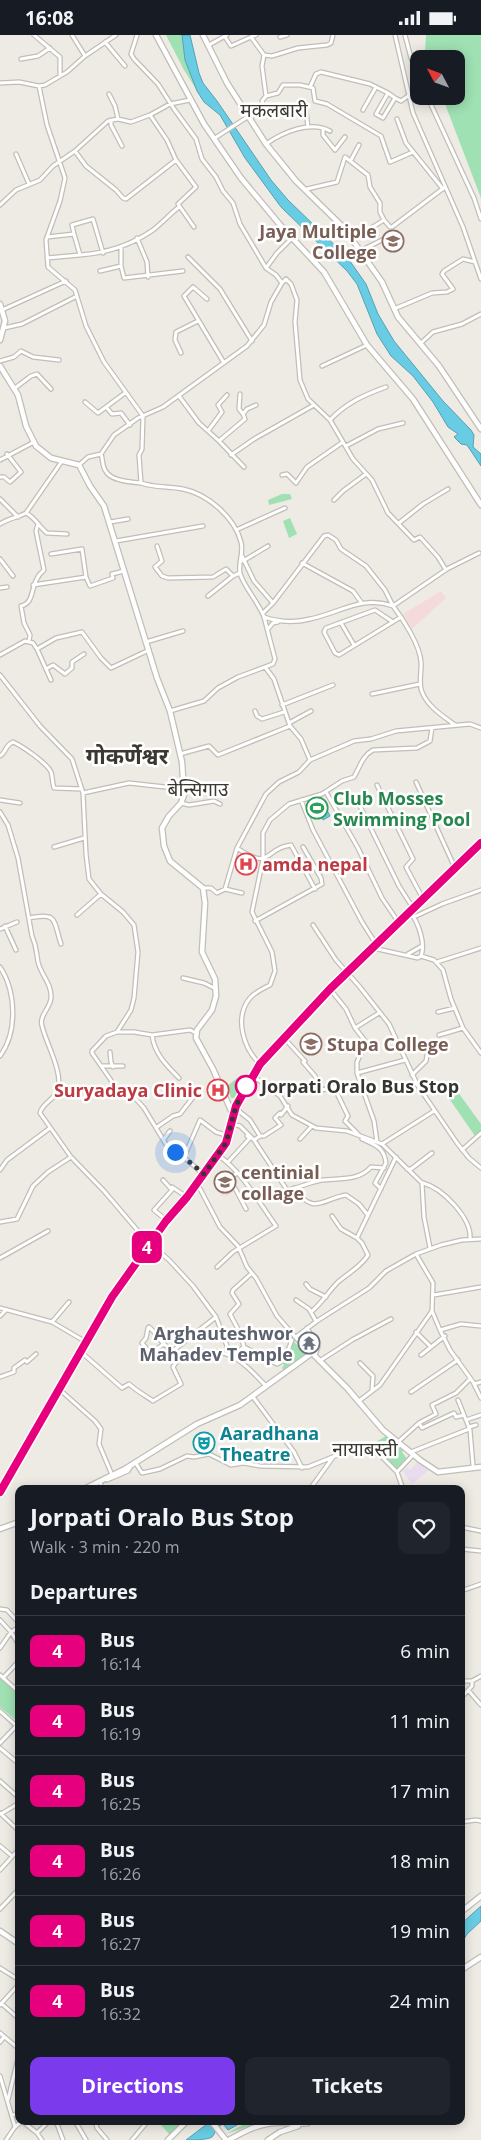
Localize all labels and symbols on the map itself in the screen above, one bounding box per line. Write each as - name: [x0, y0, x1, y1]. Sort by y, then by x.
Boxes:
- north arrow: [410, 50, 465, 105]
- district label: मकलबारी: [240, 97, 309, 123]
- place label: Jaya Multiple College: [257, 219, 377, 264]
- school or university icon: Jaya Multiple College: [381, 229, 405, 253]
- district label: गोकर्णेश्वर: [86, 740, 170, 770]
- district label: बेन्सिगाउ: [168, 776, 229, 802]
- place label: Club Mosses Swimming Pool: [333, 786, 470, 831]
- sports icon: Club Mosses Swimming Pool: [305, 796, 329, 820]
- hospital icon: amda nepal: [234, 852, 258, 876]
- place label: amda nepal: [262, 852, 368, 876]
- school or university icon: Stupa College: [299, 1032, 323, 1056]
- place label: Stupa College: [327, 1032, 449, 1056]
- place label: Jorpati Oralo Bus Stop: [259, 1074, 459, 1098]
- marker: Jorpati Oralo Bus Stop: [235, 1075, 257, 1097]
- place label: Suryadaya Clinic: [54, 1078, 202, 1102]
- hospital icon: Suryadaya Clinic: [206, 1078, 230, 1102]
- your location: [163, 1140, 188, 1165]
- place label: centinial collage: [241, 1160, 320, 1205]
- school or university icon: centinial collage: [213, 1170, 237, 1194]
- line badge: 4: [131, 1231, 163, 1263]
- place label: Arghauteshwor Mahadev Temple: [139, 1321, 293, 1366]
- temple icon: Arghauteshwor Mahadev Temple: [297, 1331, 321, 1355]
- place label: Aaradhana Theatre: [220, 1421, 319, 1466]
- theatre icon: Aaradhana Theatre: [192, 1431, 216, 1455]
- district label: नायाबस्ती: [332, 1436, 399, 1462]

